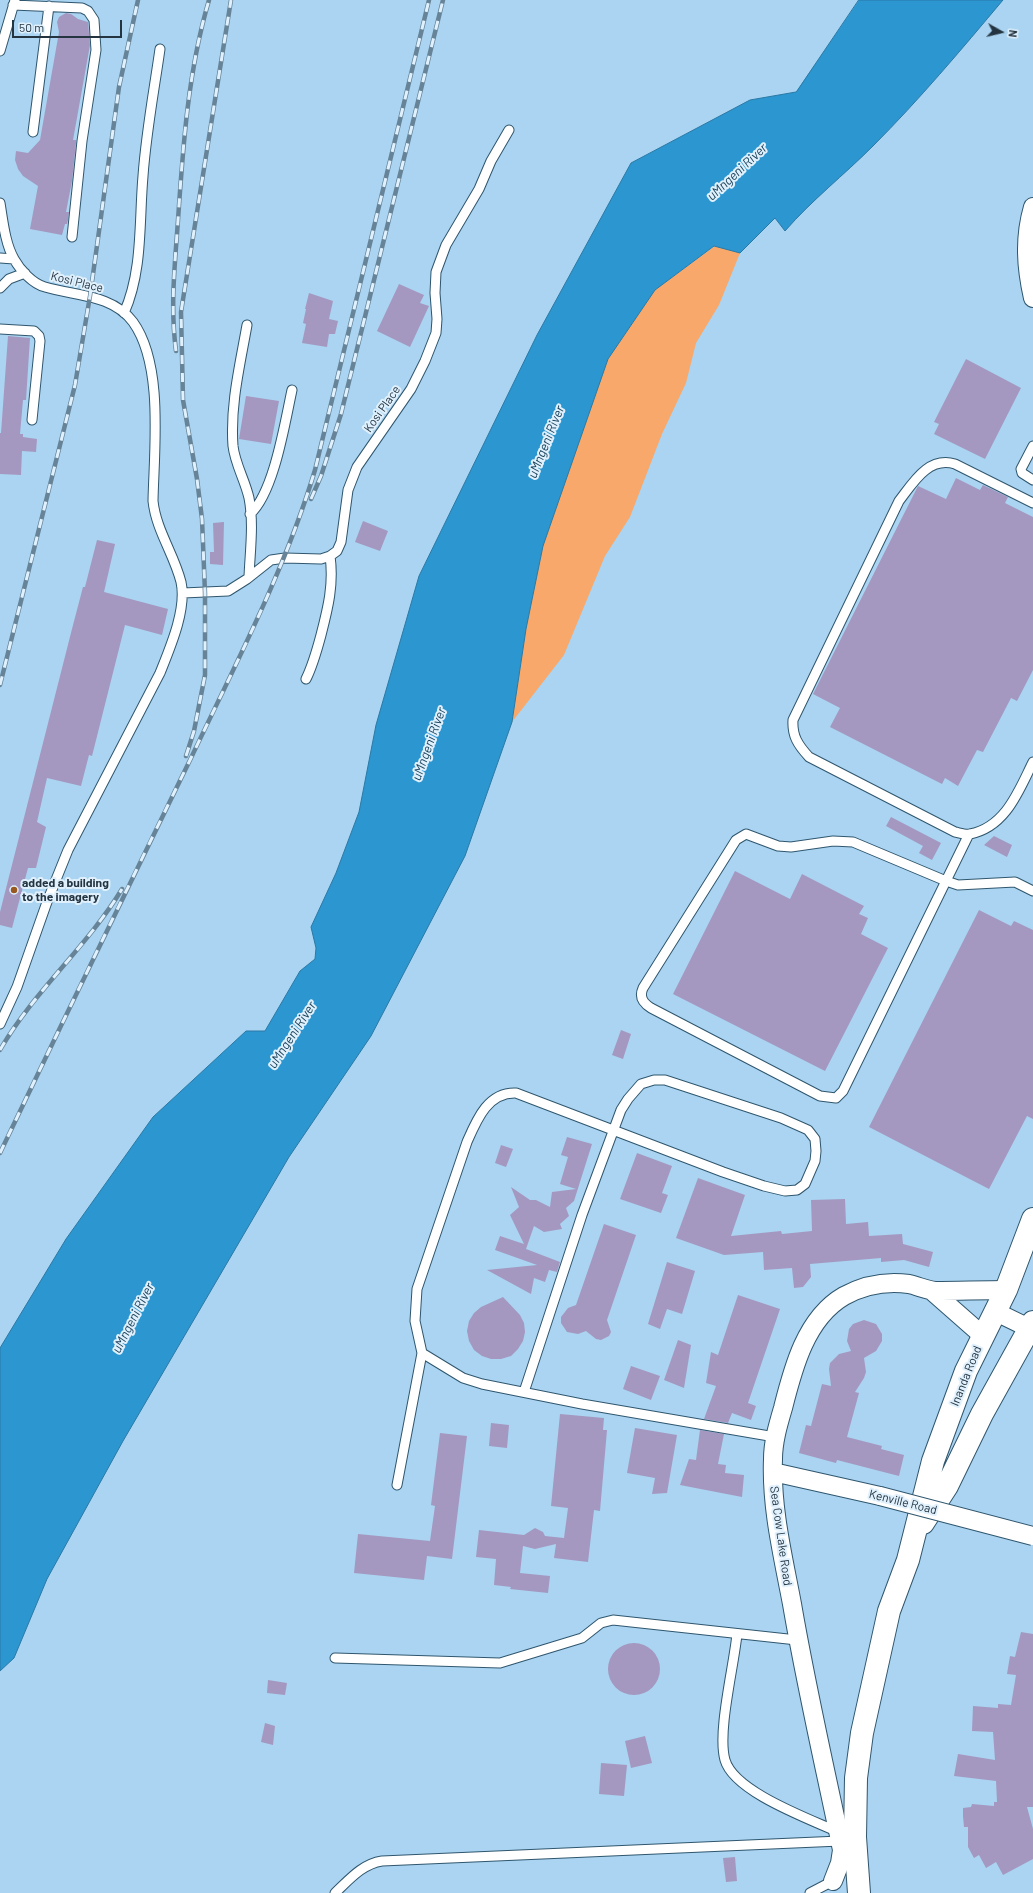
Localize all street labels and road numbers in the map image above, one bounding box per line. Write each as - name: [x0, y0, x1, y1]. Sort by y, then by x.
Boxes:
- street label: Kosi Place: [49, 269, 105, 295]
- street label: Kosi Place: [361, 383, 403, 435]
- street label: Inanda Road: [947, 1344, 985, 1408]
- street label: Sea Cow Lake Road: [767, 1485, 795, 1587]
- street label: Kenville Road: [868, 1487, 938, 1517]

